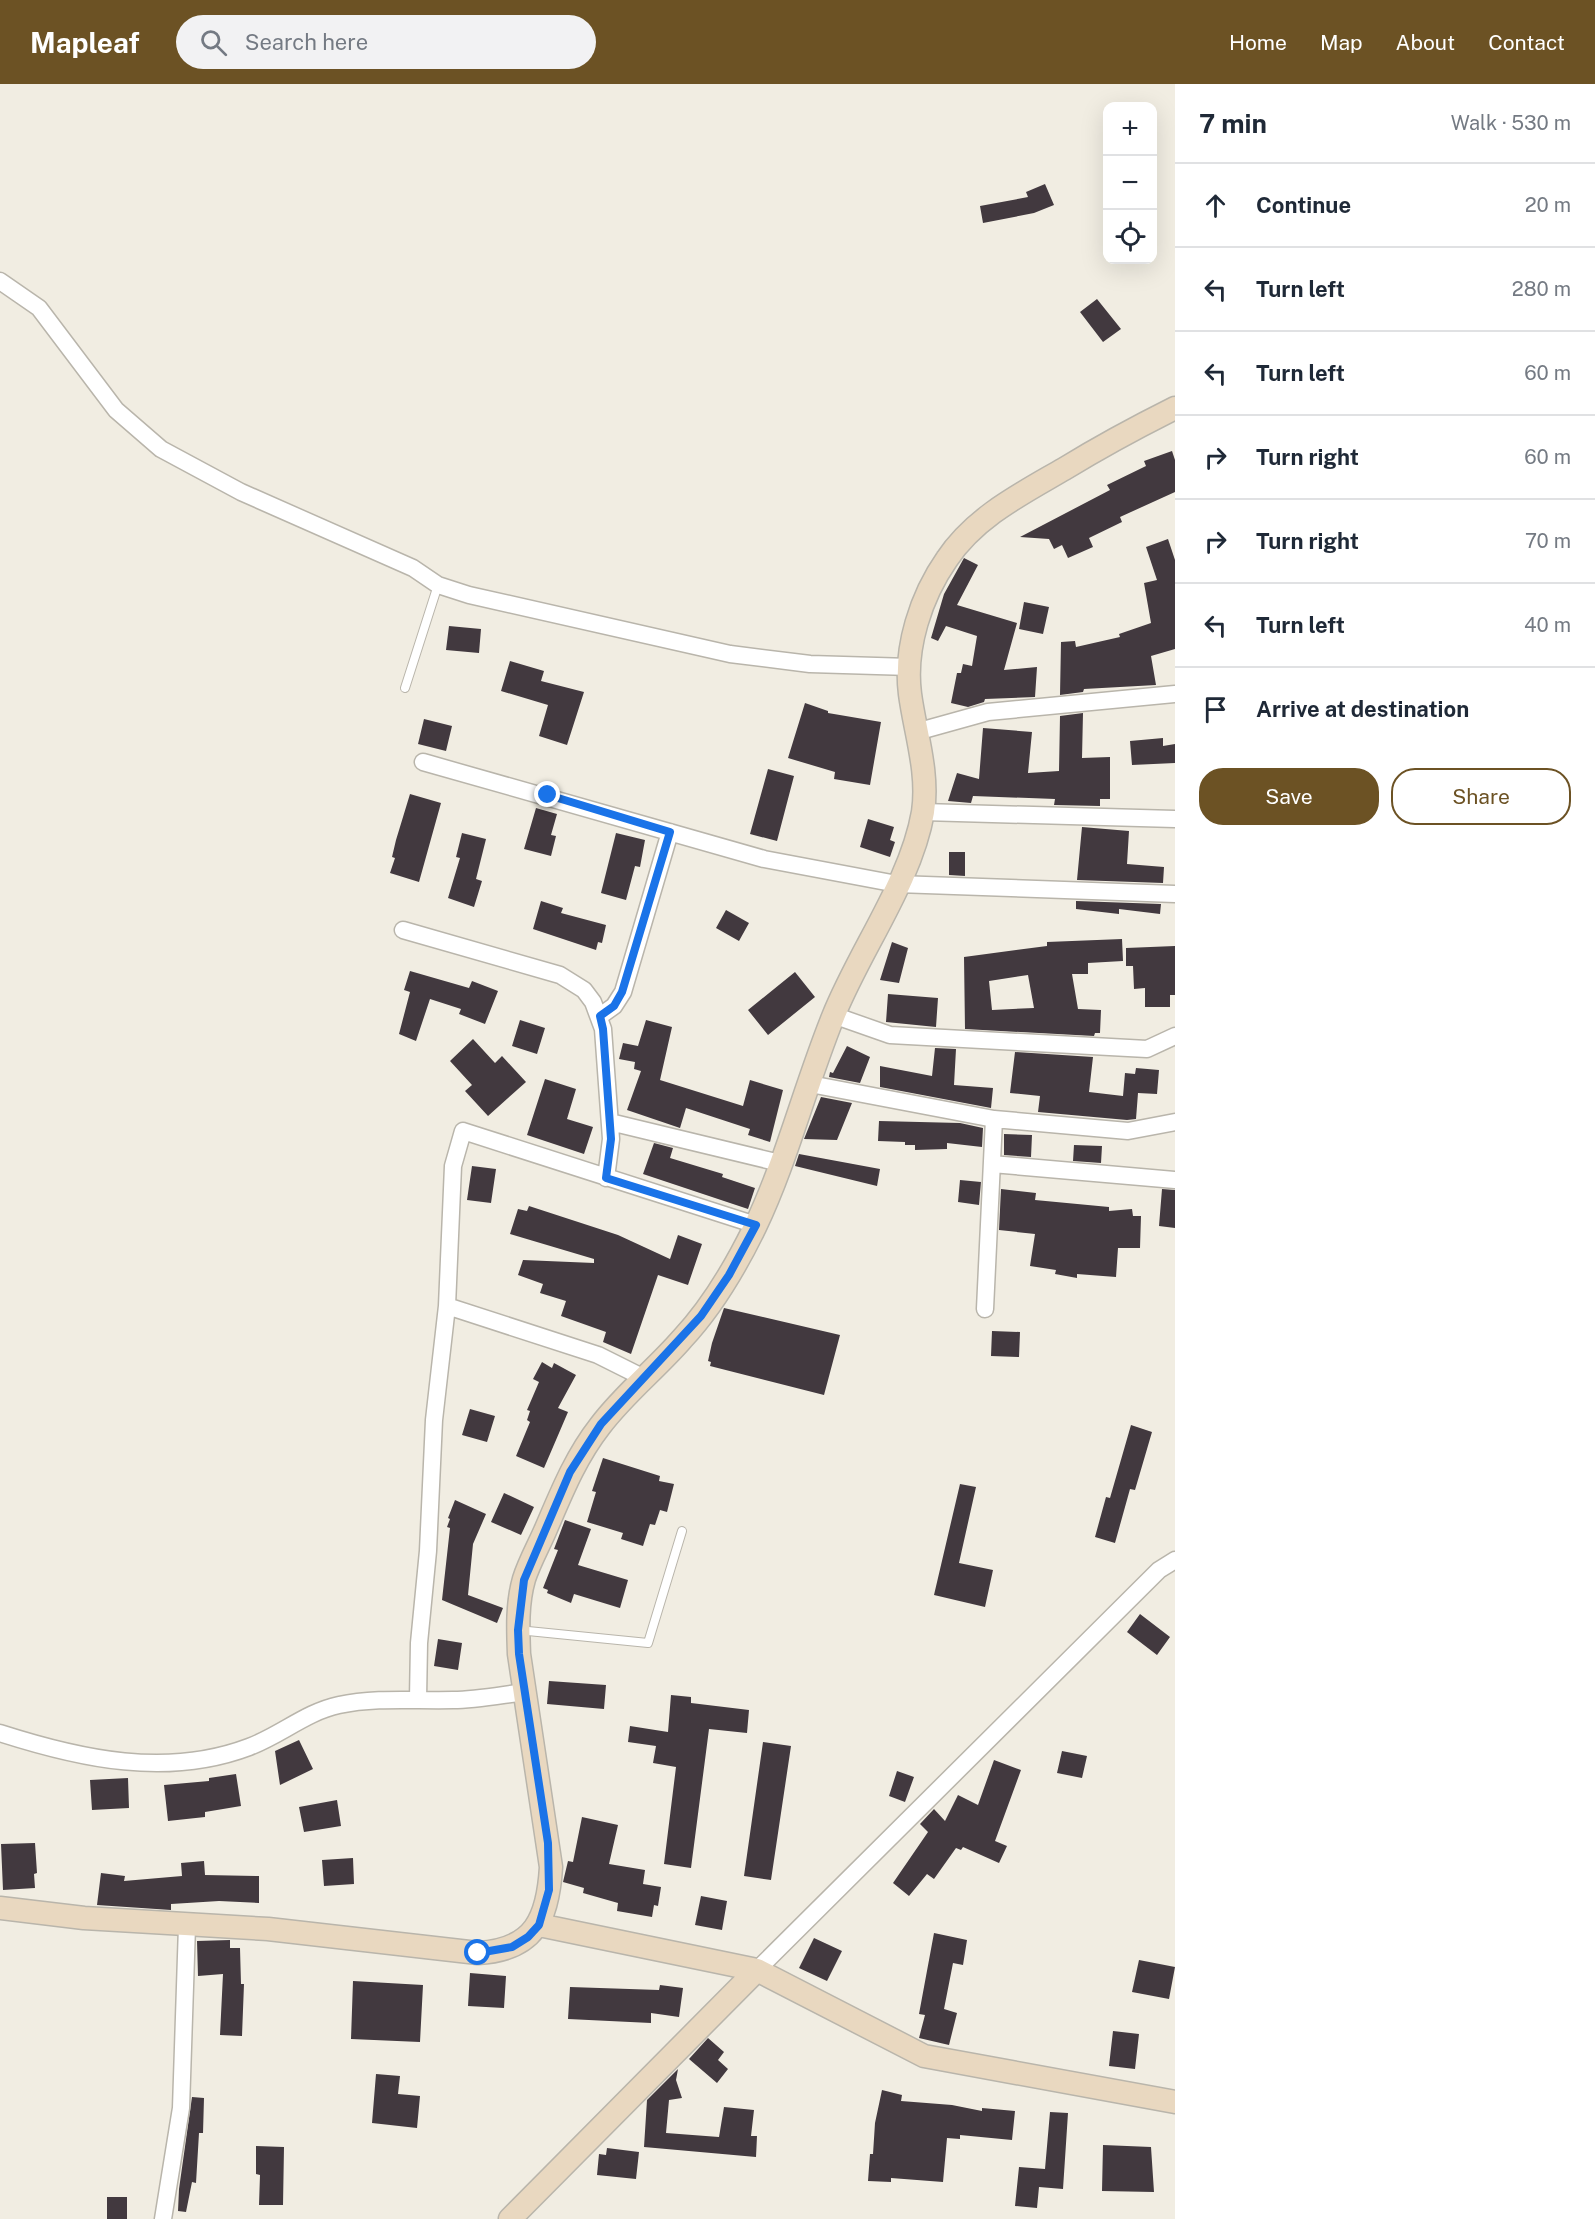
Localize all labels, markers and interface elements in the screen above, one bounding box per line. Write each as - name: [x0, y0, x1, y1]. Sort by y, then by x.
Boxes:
- search box: [176, 15, 596, 69]
- text: Mapleaf: [30, 26, 140, 59]
- icon: search: [197, 26, 230, 59]
- text: Search here: [245, 29, 368, 55]
- text: Home: [1229, 30, 1287, 55]
- text: Map: [1320, 30, 1363, 55]
- text: About: [1396, 30, 1455, 55]
- text: Contact: [1488, 30, 1565, 55]
- map controls: [1103, 102, 1157, 264]
- button: +: [1103, 102, 1157, 156]
- text: 7 min: [1199, 108, 1267, 139]
- text: Walk · 530 m: [1451, 111, 1571, 135]
- button: −: [1103, 156, 1157, 210]
- icon: ahead: [1199, 189, 1232, 222]
- text: Continue: [1256, 192, 1351, 218]
- text: 20 m: [1525, 193, 1571, 217]
- button: locate: [1103, 210, 1157, 264]
- icon: left: [1199, 273, 1232, 306]
- text: Turn left: [1256, 276, 1345, 302]
- text: 280 m: [1512, 277, 1571, 301]
- icon: left: [1199, 357, 1232, 390]
- text: Turn left: [1256, 360, 1345, 386]
- text: 60 m: [1524, 361, 1571, 385]
- icon: right: [1199, 441, 1232, 474]
- text: Turn right: [1256, 444, 1359, 470]
- text: 60 m: [1524, 445, 1571, 469]
- icon: right: [1199, 525, 1232, 558]
- text: Turn right: [1256, 528, 1359, 554]
- text: 70 m: [1525, 529, 1571, 553]
- icon: left: [1199, 609, 1232, 642]
- text: Turn left: [1256, 612, 1345, 638]
- text: 40 m: [1524, 613, 1571, 637]
- icon: arrive: [1199, 693, 1232, 726]
- text: Arrive at destination: [1256, 696, 1469, 722]
- button: Save: [1199, 768, 1379, 825]
- button: Share: [1391, 768, 1571, 825]
- route end: [534, 781, 560, 807]
- route start: [464, 1939, 490, 1965]

